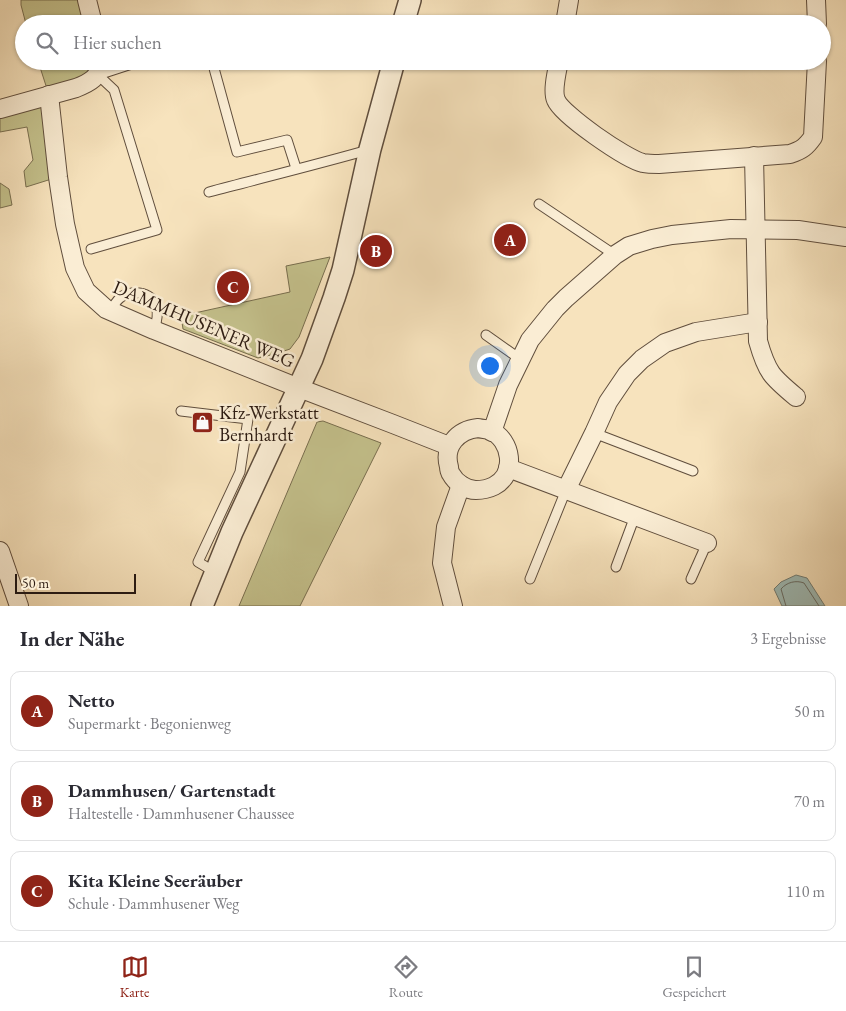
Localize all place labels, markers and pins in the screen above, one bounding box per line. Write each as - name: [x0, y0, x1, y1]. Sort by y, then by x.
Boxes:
- pin: A: [494, 221, 526, 259]
- pin: B: [360, 232, 392, 270]
- pin: C: [217, 268, 249, 306]
- place label: Kfz-Werkstatt Bernhardt: [219, 400, 319, 447]
- shop icon: Kfz-Werkstatt Bernhardt: [191, 411, 215, 435]

